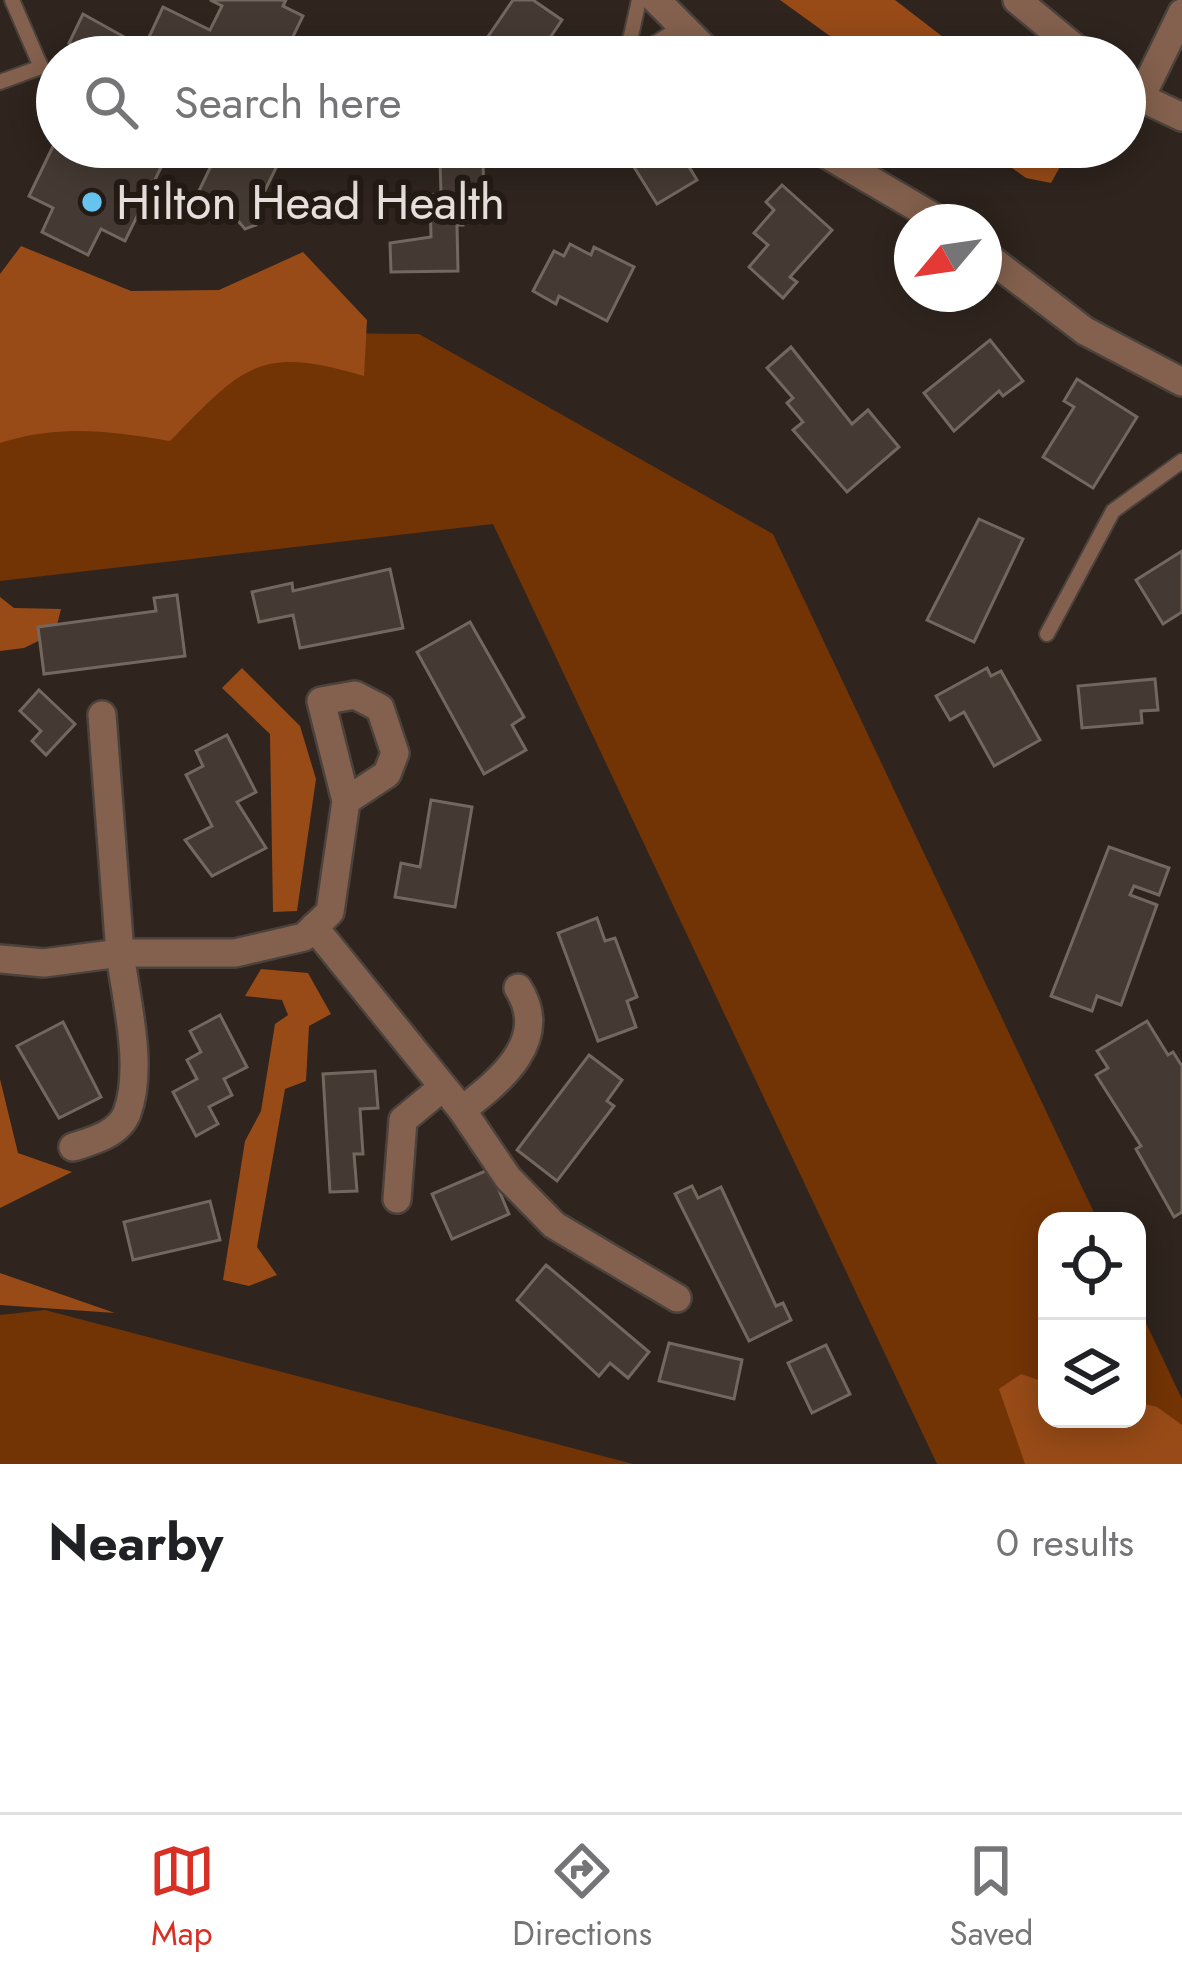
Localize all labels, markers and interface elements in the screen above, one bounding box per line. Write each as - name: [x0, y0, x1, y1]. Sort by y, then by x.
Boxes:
- search box: [36, 36, 1146, 168]
- icon: search: [78, 69, 144, 135]
- text: Search here: [174, 70, 402, 135]
- place label: Hilton Head Health: [116, 168, 505, 237]
- marker: Hilton Head Health: [79, 189, 105, 215]
- north arrow: [894, 204, 1002, 312]
- map controls: [1038, 1212, 1146, 1428]
- button: locate: [1038, 1212, 1146, 1320]
- button: layers: [1038, 1320, 1146, 1428]
- text: Nearby: [48, 1505, 223, 1579]
- text: 0 results: [996, 1514, 1134, 1571]
- tab: Map: [149, 1838, 215, 1957]
- tab: Directions: [512, 1838, 652, 1957]
- tab: Saved: [950, 1838, 1033, 1957]

